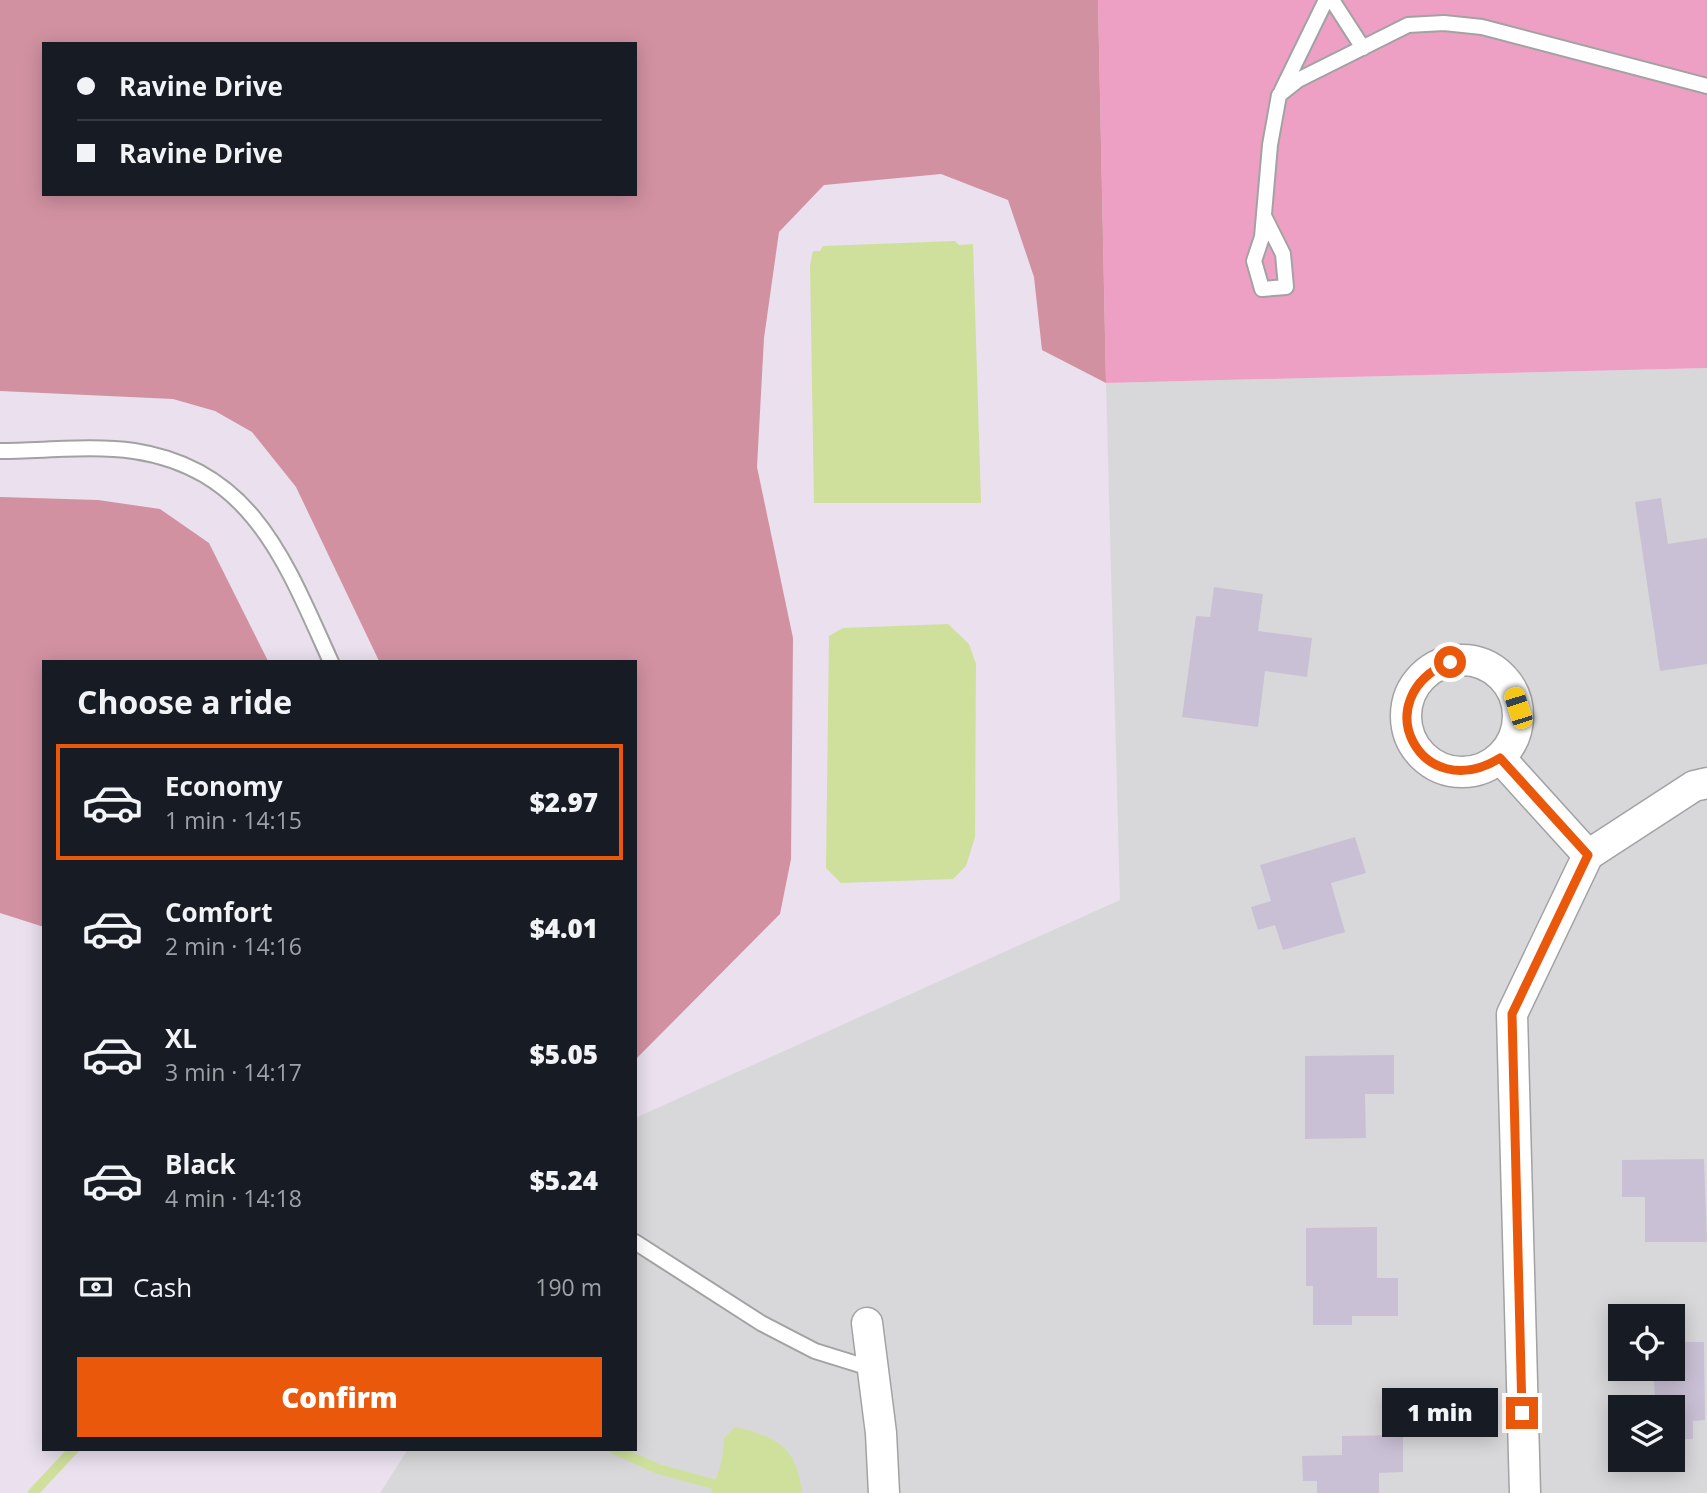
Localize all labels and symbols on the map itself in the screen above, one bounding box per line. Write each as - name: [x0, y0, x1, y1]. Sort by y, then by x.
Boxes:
- route start: [1434, 646, 1466, 678]
- car: [1502, 685, 1535, 731]
- callout: 1 min: [1382, 1388, 1498, 1438]
- route end: [1506, 1397, 1538, 1429]

